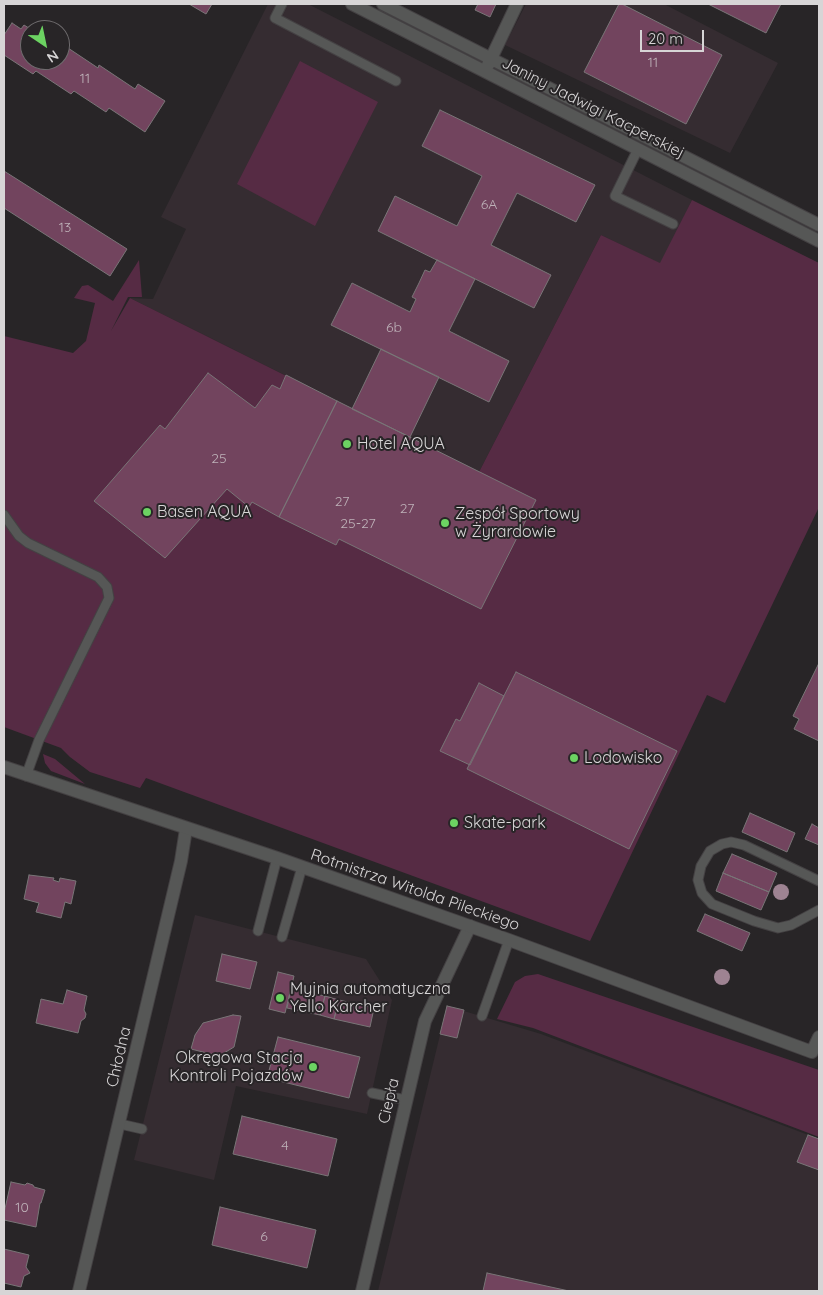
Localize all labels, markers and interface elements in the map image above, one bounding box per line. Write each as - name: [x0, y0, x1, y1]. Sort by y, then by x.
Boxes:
- north arrow: [20, 20, 70, 70]
- scale bar: [643, 20, 707, 52]
- text: 20 m: [648, 29, 683, 48]
- text: N: [44, 46, 62, 67]
- street label: Janiny Jadwigi Kacperskiej: [498, 53, 688, 163]
- house number: 11: [648, 55, 658, 71]
- house number: 11: [80, 71, 90, 87]
- house number: 6A: [481, 197, 497, 213]
- house number: 13: [59, 220, 71, 236]
- house number: 6b: [386, 320, 402, 336]
- place label: Hotel AQUA: [357, 434, 445, 454]
- marker: Hotel AQUA: [341, 438, 353, 450]
- house number: 25: [211, 451, 227, 467]
- house number: 27: [335, 494, 349, 510]
- house number: 27: [400, 501, 414, 517]
- place label: Basen AQUA: [157, 502, 252, 522]
- place label: Zespół Sportowy w Żyrardowie: [455, 504, 580, 542]
- marker: Basen AQUA: [141, 506, 153, 518]
- house number: 25-27: [340, 516, 376, 532]
- marker: Zespół Sportowy w Żyrardowie: [439, 517, 451, 529]
- place label: Lodowisko: [584, 748, 662, 768]
- marker: Lodowisko: [568, 752, 580, 764]
- place label: Skate-park: [464, 813, 546, 833]
- marker: Skate-park: [448, 817, 460, 829]
- street label: Rotmistrza Witolda Pileckiego: [308, 845, 522, 935]
- place label: Myjnia automatyczna Yello Karcher: [290, 979, 451, 1017]
- marker: Myjnia automatyczna Yello Karcher: [274, 992, 286, 1004]
- street label: Chłodna: [103, 1025, 135, 1089]
- place label: Okręgowa Stacja Kontroli Pojazdów: [169, 1048, 303, 1086]
- marker: Okręgowa Stacja Kontroli Pojazdów: [307, 1061, 319, 1073]
- street label: Ciepła: [374, 1076, 404, 1126]
- house number: 4: [281, 1138, 289, 1154]
- house number: 10: [15, 1200, 29, 1216]
- house number: 6: [260, 1229, 268, 1245]

